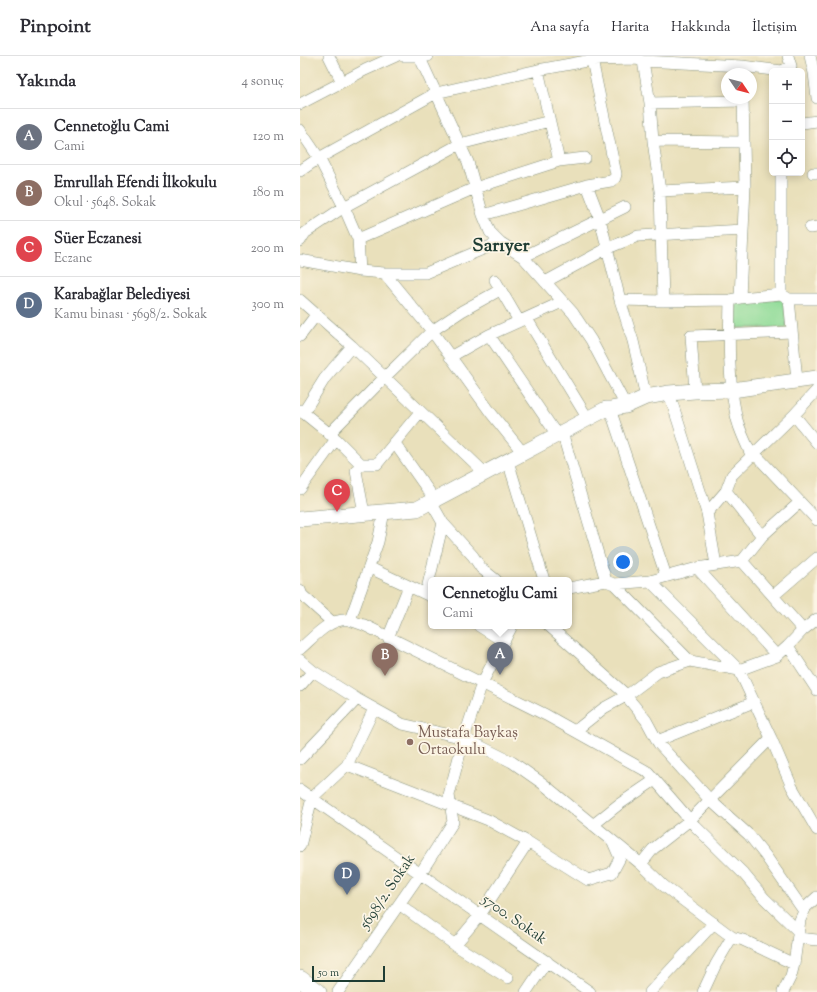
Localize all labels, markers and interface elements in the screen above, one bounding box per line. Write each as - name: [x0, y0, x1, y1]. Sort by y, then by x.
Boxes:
- text: Pinpoint: [20, 14, 91, 41]
- text: Ana sayfa: [530, 18, 589, 38]
- text: Harita: [611, 18, 649, 38]
- text: Hakkında: [671, 18, 730, 38]
- text: İletişim: [752, 18, 797, 38]
- north arrow: [721, 68, 757, 104]
- map controls: [769, 68, 805, 176]
- button: +: [769, 68, 805, 104]
- text: Yakında: [16, 70, 76, 94]
- text: 4 sonuç: [242, 73, 284, 91]
- button: −: [769, 104, 805, 140]
- text: Cennetoğlu Cami: [54, 117, 169, 138]
- text: A: [24, 128, 34, 146]
- text: 120 m: [253, 128, 284, 146]
- text: Cami: [54, 138, 85, 156]
- button: locate: [769, 140, 805, 176]
- text: Emrullah Efendi İlkokulu: [54, 173, 217, 194]
- text: B: [25, 184, 33, 202]
- text: 180 m: [253, 184, 284, 202]
- text: Okul · 5648. Sokak: [54, 194, 156, 212]
- text: Süer Eczanesi: [54, 229, 142, 250]
- district label: Sarıyer: [472, 233, 531, 260]
- text: C: [24, 240, 34, 258]
- text: 200 m: [251, 240, 284, 258]
- text: Eczane: [54, 250, 92, 268]
- text: Karabağlar Belediyesi: [54, 285, 190, 306]
- text: D: [24, 296, 34, 314]
- text: 300 m: [252, 296, 284, 314]
- text: Kamu binası · 5698/2. Sokak: [54, 306, 207, 324]
- pin: C: [324, 479, 350, 512]
- your location: [613, 552, 633, 572]
- popup: [428, 577, 572, 629]
- text: Cennetoğlu Cami: [442, 584, 558, 605]
- text: Cami: [442, 605, 473, 623]
- pin: A: [487, 642, 513, 675]
- pin: B: [372, 643, 398, 676]
- place label: Mustafa Baykaş Ortaokulu: [418, 723, 518, 761]
- marker: Mustafa Baykaş Ortaokulu: [405, 737, 415, 747]
- street label: 5698/2. Sokak: [355, 850, 421, 935]
- pin: D: [334, 862, 360, 895]
- street label: 5700. Sokak: [476, 889, 551, 950]
- scale bar: [312, 964, 385, 983]
- text: 50 m: [318, 965, 339, 981]

